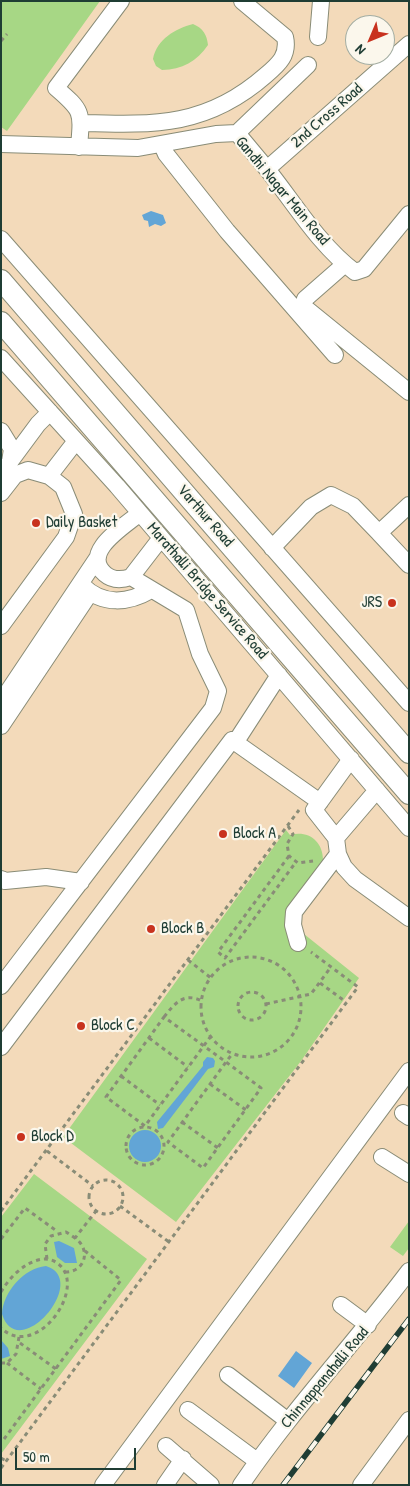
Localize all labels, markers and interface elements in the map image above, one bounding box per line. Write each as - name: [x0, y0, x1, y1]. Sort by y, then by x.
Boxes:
- north arrow: [345, 15, 395, 65]
- text: N: [350, 41, 369, 60]
- street label: 2nd Cross Road: [287, 80, 367, 152]
- street label: Gandhi Nagar Main Road: [231, 133, 333, 249]
- street label: Varthur Road: [173, 481, 237, 551]
- place label: Daily Basket: [46, 513, 117, 533]
- marker: Daily Basket: [30, 517, 42, 529]
- street label: Marathalli Bridge Service Road: [143, 519, 271, 663]
- place label: JRS: [361, 593, 382, 613]
- marker: JRS: [386, 597, 398, 609]
- place label: Block A: [233, 824, 276, 844]
- marker: Block A: [217, 828, 229, 840]
- place label: Block B: [161, 919, 204, 939]
- marker: Block B: [145, 923, 157, 935]
- place label: Block C: [91, 1016, 135, 1036]
- marker: Block C: [75, 1020, 87, 1032]
- place label: Block D: [31, 1127, 74, 1147]
- marker: Block D: [15, 1131, 27, 1143]
- street label: Chinnappanahalli Road: [277, 1323, 373, 1433]
- scale bar: [18, 1438, 139, 1470]
- text: 50 m: [23, 1446, 50, 1467]

